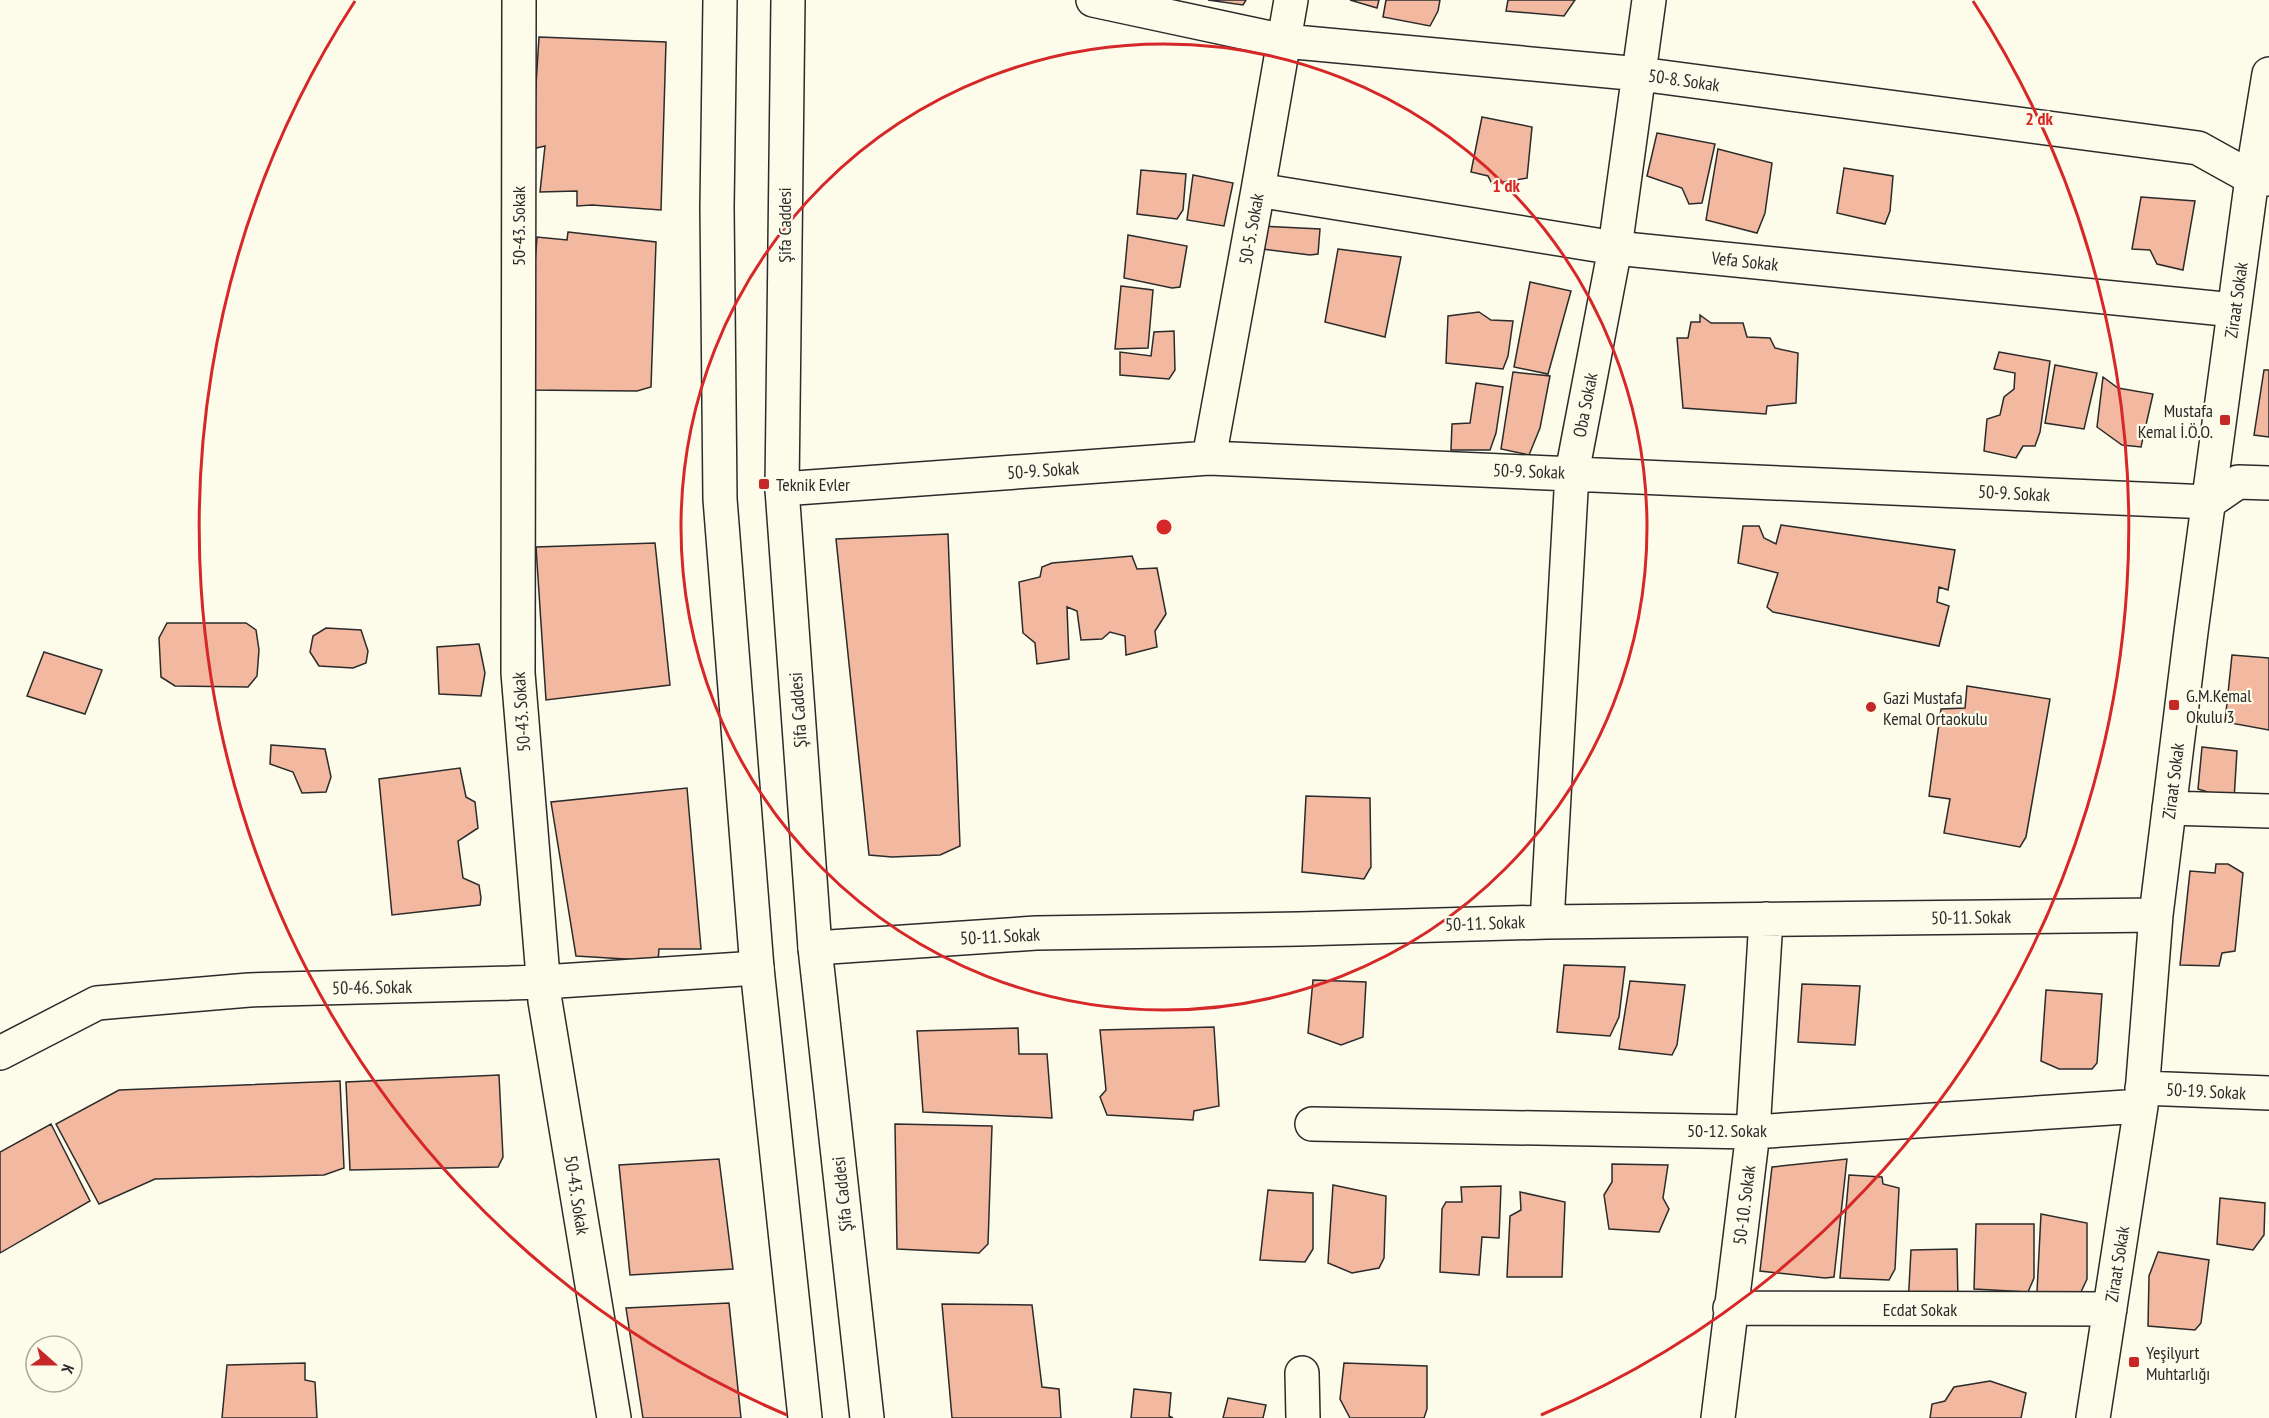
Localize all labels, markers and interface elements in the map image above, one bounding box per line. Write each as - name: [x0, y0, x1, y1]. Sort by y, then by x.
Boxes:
- street label: 50-8. Sokak: [1647, 64, 1721, 96]
- text: 2 dk: [2025, 107, 2053, 130]
- text: 1 dk: [1492, 174, 1520, 197]
- street label: 50-43. Sokak: [507, 186, 530, 266]
- street label: Şifa Caddesi: [773, 187, 796, 263]
- street label: 50-5. Sokak: [1233, 192, 1269, 266]
- street label: Vefa Sokak: [1709, 246, 1780, 276]
- street label: Ziraat Sokak: [2219, 260, 2253, 340]
- street label: Oba Sokak: [1567, 371, 1603, 439]
- place label: Mustafa Kemal İ.Ö.O.: [2138, 399, 2213, 443]
- marker: Mustafa Kemal İ.Ö.O.: [2218, 413, 2232, 427]
- street label: 50-9. Sokak: [1006, 456, 1080, 484]
- street label: 50-9. Sokak: [1493, 458, 1565, 484]
- place label: Teknik Evler: [776, 473, 850, 496]
- marker: Teknik Evler: [757, 477, 771, 491]
- street label: 50-9. Sokak: [1977, 480, 2051, 506]
- centre of rings: [1154, 517, 1174, 537]
- street label: 50-43. Sokak: [507, 671, 535, 753]
- street label: Şifa Caddesi: [784, 672, 812, 748]
- place label: G.M.Kemal Okulu 3: [2186, 684, 2252, 728]
- place label: Gazi Mustafa Kemal Ortaokulu: [1883, 686, 1988, 730]
- marker: G.M.Kemal Okulu 3: [2167, 698, 2181, 712]
- marker: Gazi Mustafa Kemal Ortaokulu: [1864, 700, 1878, 714]
- street label: Ziraat Sokak: [2157, 742, 2189, 820]
- street label: 50-11. Sokak: [1931, 905, 2011, 929]
- street label: 50-11. Sokak: [1445, 910, 1525, 936]
- street label: 50-11. Sokak: [959, 922, 1041, 950]
- street label: 50-46. Sokak: [332, 975, 412, 999]
- street label: 50-19. Sokak: [2165, 1077, 2247, 1105]
- street label: 50-12. Sokak: [1687, 1119, 1767, 1142]
- street label: 50-43. Sokak: [559, 1154, 595, 1236]
- street label: Şifa Caddesi: [827, 1155, 857, 1233]
- street label: 50-10. Sokak: [1728, 1164, 1760, 1246]
- street label: Ziraat Sokak: [2100, 1224, 2134, 1304]
- street label: Ecdat Sokak: [1883, 1298, 1957, 1321]
- north arrow: [24, 1334, 84, 1394]
- place label: Yeşilyurt Muhtarlığı: [2146, 1341, 2210, 1385]
- marker: Yeşilyurt Muhtarlığı: [2127, 1355, 2141, 1369]
- text: K: [57, 1362, 79, 1377]

